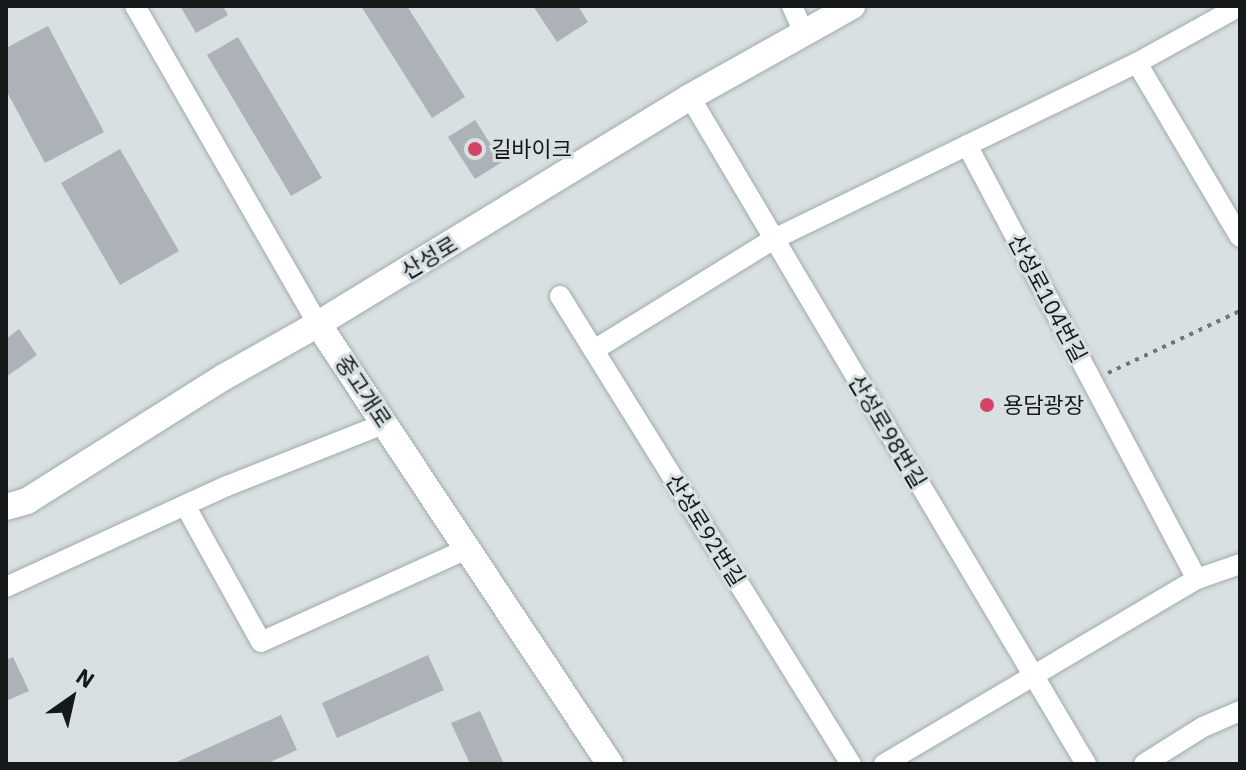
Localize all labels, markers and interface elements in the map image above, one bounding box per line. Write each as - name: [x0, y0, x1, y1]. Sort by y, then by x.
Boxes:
- place label: 길바이크: [491, 136, 572, 162]
- marker: 길바이크: [466, 140, 484, 158]
- street label: 산성로: [396, 230, 462, 284]
- street label: 산성로104번길: [1003, 230, 1093, 366]
- street label: 중고개로: [330, 350, 398, 432]
- street label: 산성로98번길: [844, 370, 932, 492]
- place label: 용담광장: [1003, 392, 1084, 418]
- marker: 용담광장: [978, 396, 996, 414]
- street label: 산성로92번길: [661, 469, 751, 591]
- north arrow: [32, 658, 112, 738]
- text: N: [71, 661, 100, 694]

